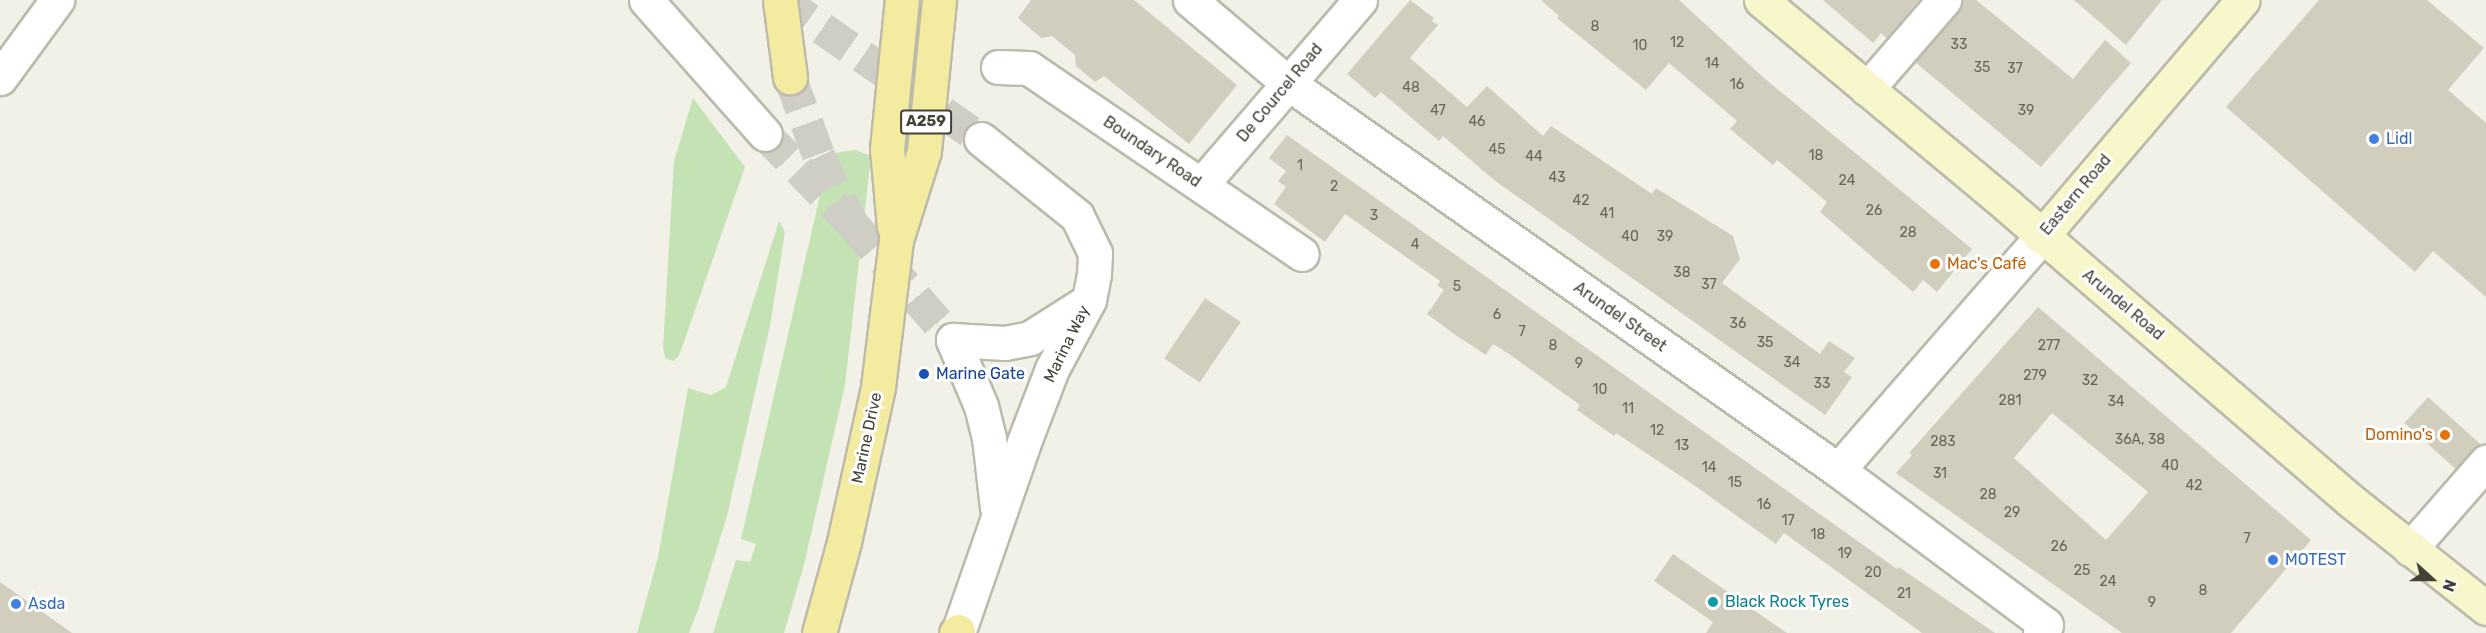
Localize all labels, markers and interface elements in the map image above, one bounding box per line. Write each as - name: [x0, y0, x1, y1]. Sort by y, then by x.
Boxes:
- house number: 8: [1591, 19, 1599, 35]
- house number: 12: [1670, 35, 1684, 51]
- house number: 33: [1951, 37, 1967, 53]
- house number: 10: [1633, 38, 1647, 54]
- street label: De Courcel Road: [1233, 40, 1327, 146]
- house number: 14: [1705, 56, 1719, 72]
- house number: 35: [1974, 60, 1990, 76]
- house number: 37: [2007, 61, 2023, 77]
- house number: 16: [1730, 77, 1744, 93]
- house number: 48: [1402, 80, 1420, 96]
- house number: 47: [1430, 103, 1446, 119]
- house number: 39: [2018, 103, 2034, 119]
- road number: A259: [899, 110, 953, 134]
- street label: Boundary Road: [1099, 112, 1205, 192]
- house number: 46: [1468, 114, 1486, 130]
- place label: Lidl: [2386, 129, 2412, 149]
- marker: Lidl: [2367, 132, 2381, 146]
- house number: 45: [1488, 142, 1506, 158]
- house number: 18: [1809, 148, 1823, 164]
- house number: 44: [1525, 149, 1543, 165]
- street label: Eastern Road: [2037, 151, 2115, 239]
- house number: 1: [1297, 158, 1303, 174]
- house number: 43: [1548, 170, 1566, 186]
- house number: 24: [1839, 173, 1855, 189]
- house number: 2: [1330, 179, 1338, 195]
- house number: 42: [1573, 193, 1589, 209]
- house number: 26: [1866, 203, 1882, 219]
- house number: 41: [1600, 206, 1614, 222]
- house number: 3: [1370, 208, 1378, 224]
- house number: 28: [1899, 225, 1917, 241]
- house number: 40: [1621, 229, 1639, 245]
- house number: 39: [1657, 229, 1673, 245]
- house number: 4: [1411, 237, 1419, 253]
- place label: Mac's Café: [1947, 254, 2027, 274]
- marker: Mac's Café: [1928, 257, 1942, 271]
- house number: 38: [1673, 265, 1691, 281]
- street label: Arundel Road: [2078, 265, 2168, 345]
- house number: 37: [1701, 277, 1717, 293]
- street label: Arundel Street: [1570, 278, 1670, 356]
- house number: 5: [1453, 279, 1461, 295]
- street label: Marina Way: [1040, 302, 1094, 386]
- house number: 6: [1493, 307, 1501, 323]
- house number: 36: [1730, 316, 1746, 332]
- house number: 7: [1518, 324, 1526, 340]
- house number: 35: [1757, 335, 1773, 351]
- house number: 8: [1549, 338, 1557, 354]
- house number: 277: [2038, 338, 2060, 354]
- house number: 34: [1783, 355, 1801, 371]
- house number: 9: [1575, 356, 1583, 372]
- place label: Marine Gate: [936, 364, 1025, 384]
- marker: Marine Gate: [917, 367, 931, 381]
- house number: 279: [2023, 368, 2047, 384]
- house number: 32: [2082, 373, 2098, 389]
- house number: 33: [1814, 376, 1830, 392]
- house number: 10: [1593, 382, 1607, 398]
- street label: Marine Drive: [848, 391, 886, 485]
- house number: 281: [1998, 393, 2022, 409]
- house number: 34: [2107, 394, 2125, 410]
- house number: 11: [1622, 401, 1634, 417]
- house number: 12: [1650, 423, 1664, 439]
- place label: Domino's: [2365, 425, 2433, 445]
- marker: Domino's: [2438, 428, 2452, 442]
- house number: 36A, 38: [2115, 432, 2165, 448]
- house number: 283: [1930, 434, 1956, 450]
- house number: 13: [1675, 438, 1689, 454]
- house number: 40: [2161, 458, 2179, 474]
- house number: 14: [1702, 460, 1716, 476]
- house number: 31: [1933, 466, 1947, 482]
- house number: 15: [1728, 475, 1742, 491]
- house number: 42: [2186, 478, 2202, 494]
- house number: 28: [1979, 487, 1997, 503]
- house number: 16: [1757, 497, 1771, 513]
- house number: 29: [2004, 505, 2020, 521]
- house number: 17: [1781, 513, 1795, 529]
- house number: 18: [1811, 527, 1825, 543]
- house number: 7: [2243, 531, 2251, 547]
- house number: 26: [2051, 539, 2067, 555]
- house number: 19: [1838, 546, 1852, 562]
- north arrow: [2402, 549, 2462, 609]
- place label: MOTEST: [2285, 550, 2346, 570]
- marker: MOTEST: [2266, 553, 2280, 567]
- house number: 25: [2074, 563, 2090, 579]
- house number: 20: [1864, 565, 1882, 581]
- house number: 24: [2100, 574, 2116, 590]
- text: N: [2438, 577, 2460, 594]
- house number: 8: [2199, 583, 2207, 599]
- house number: 21: [1897, 586, 1911, 602]
- place label: Black Rock Tyres: [1725, 592, 1850, 612]
- place label: Asda: [28, 594, 65, 614]
- marker: Black Rock Tyres: [1706, 595, 1720, 609]
- house number: 9: [2148, 595, 2156, 611]
- marker: Asda: [9, 597, 23, 611]

